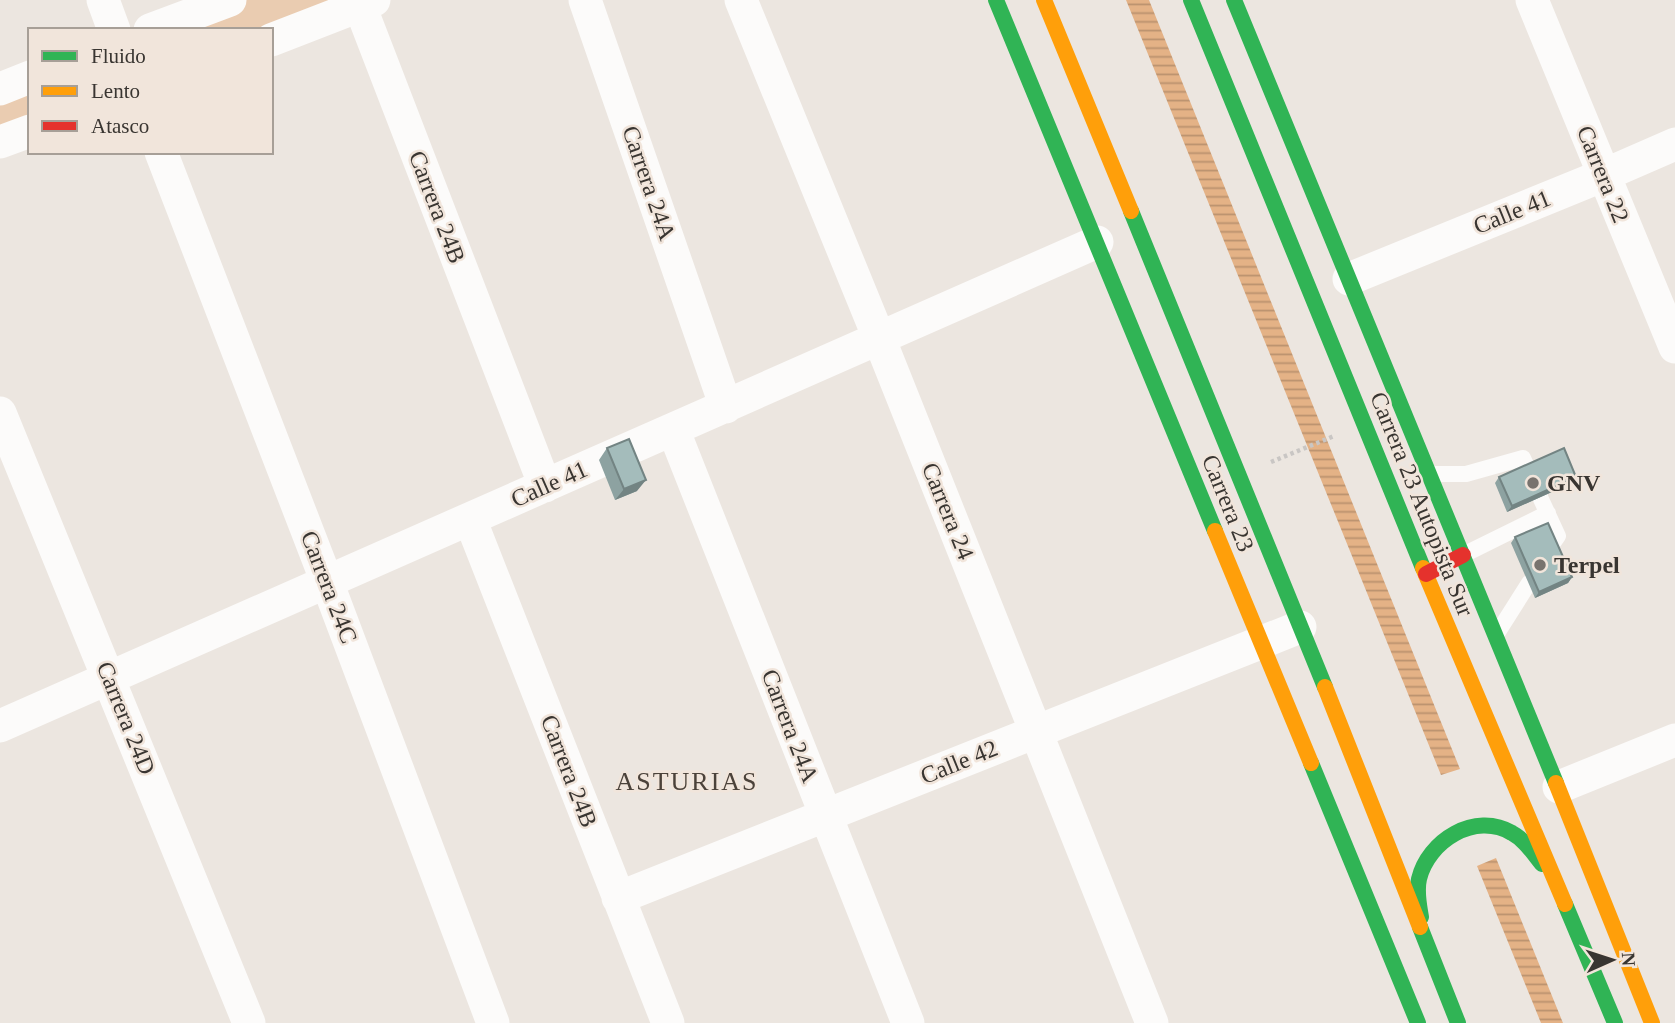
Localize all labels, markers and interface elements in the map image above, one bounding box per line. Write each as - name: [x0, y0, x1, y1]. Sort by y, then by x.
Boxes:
- legend: [28, 28, 273, 154]
- text: Fluido: [91, 44, 146, 68]
- text: Lento: [91, 79, 140, 103]
- text: Atasco: [91, 114, 149, 138]
- street label: Carrera 24A: [617, 122, 681, 244]
- street label: Carrera 22: [1572, 122, 1634, 226]
- street label: Carrera 24B: [404, 147, 470, 267]
- street label: Calle 41: [1470, 185, 1554, 239]
- street label: Carrera 23 Autopista Sur: [1365, 388, 1479, 620]
- street label: Carrera 23: [1197, 451, 1259, 555]
- street label: Calle 41: [507, 456, 591, 512]
- street label: Carrera 24: [917, 459, 979, 563]
- place label: GNV: [1547, 470, 1601, 496]
- marker: GNV: [1525, 475, 1541, 491]
- street label: Carrera 24C: [296, 527, 362, 647]
- place label: Terpel: [1554, 552, 1620, 578]
- marker: Terpel: [1532, 557, 1548, 573]
- street label: Carrera 24D: [92, 658, 160, 778]
- street label: Carrera 24A: [756, 666, 824, 787]
- street label: Carrera 24B: [536, 711, 602, 831]
- street label: Calle 42: [917, 735, 1001, 789]
- district label: ASTURIAS: [615, 767, 759, 796]
- north arrow: [1577, 925, 1647, 995]
- text: N: [1618, 952, 1639, 967]

